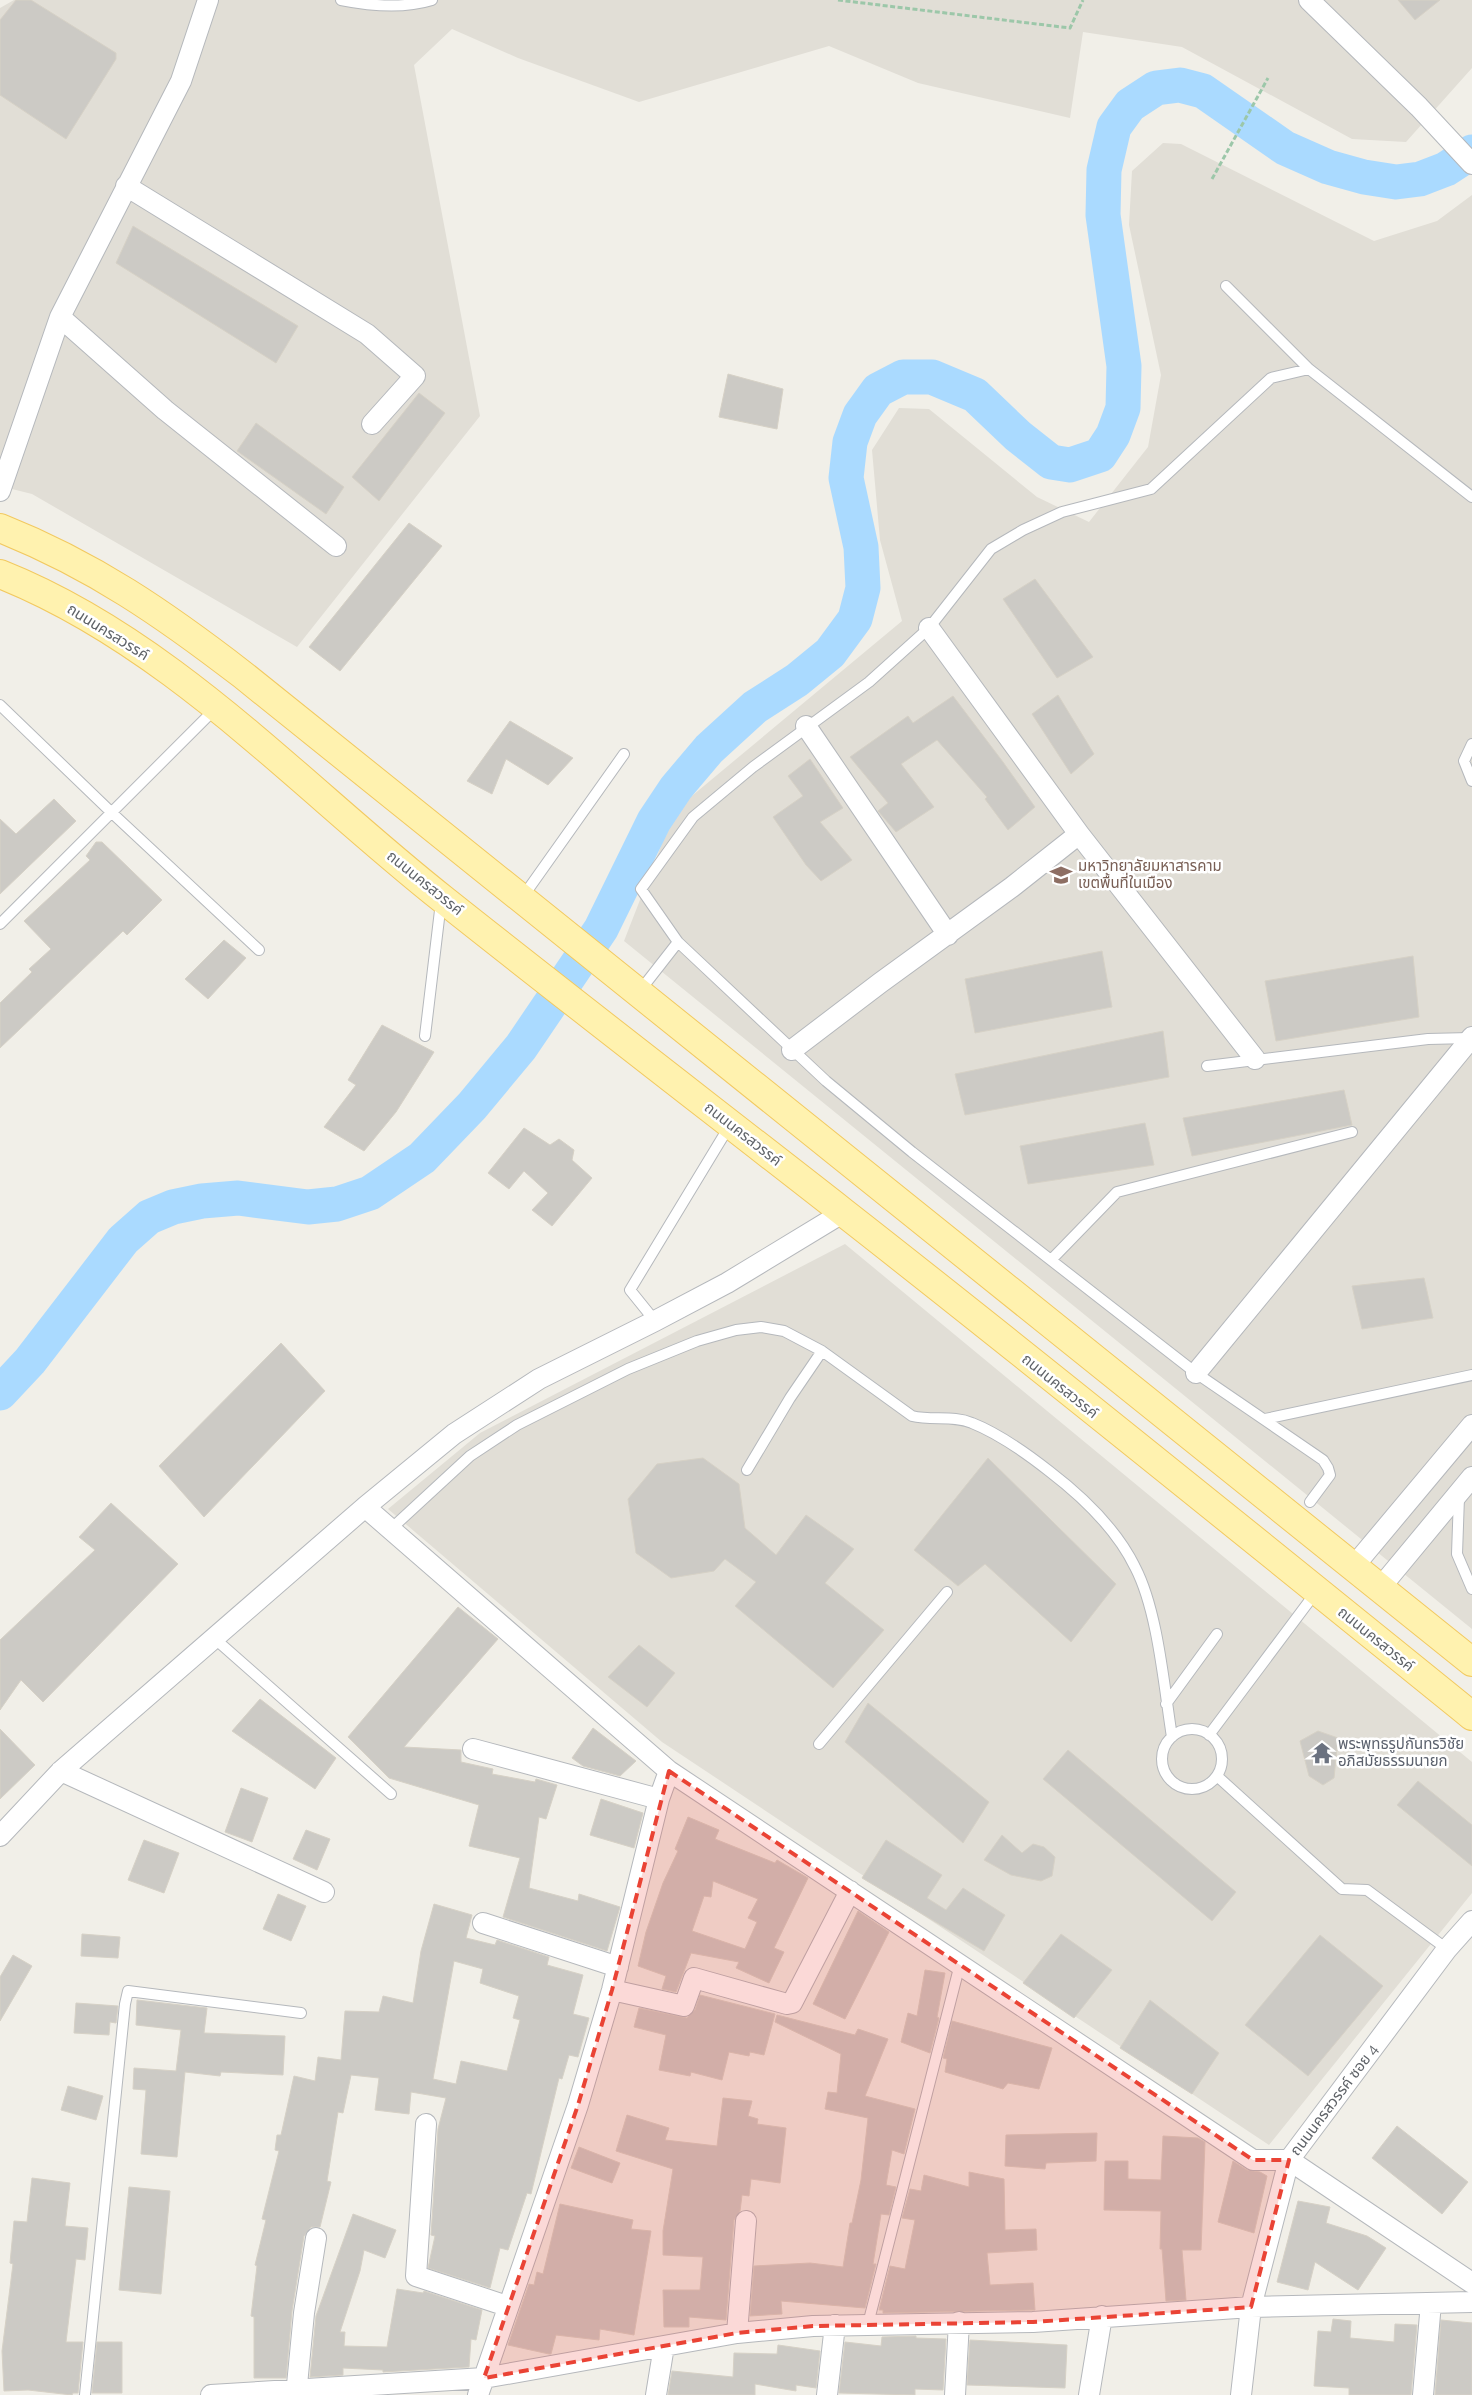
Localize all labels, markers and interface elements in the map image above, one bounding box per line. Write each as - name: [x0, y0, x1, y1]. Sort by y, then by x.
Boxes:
- street label: ถนนนครสวรรค์: [64, 600, 152, 664]
- street label: ถนนนครสวรรค์: [383, 847, 467, 919]
- place label: มหาวิทยาลัยมหาสารคาม เขตพื้นที่ในเมือง: [1078, 857, 1222, 892]
- school or university icon: มหาวิทยาลัยมหาสารคาม เขตพื้นที่ในเมือง: [1048, 862, 1074, 888]
- street label: ถนนนครสวรรค์: [701, 1098, 785, 1170]
- street label: ถนนนครสวรรค์: [1018, 1350, 1102, 1422]
- street label: ถนนนครสวรรค์: [1334, 1603, 1418, 1675]
- place label: พระพุทธรูปกันทรวิชัย อภิสมัยธรรมนายก: [1338, 1735, 1464, 1770]
- temple icon: พระพุทธรูปกันทรวิชัย อภิสมัยธรรมนายก: [1309, 1740, 1335, 1766]
- street label: ถนนนครสวรรค์ ซอย 4: [1286, 2041, 1382, 2159]

